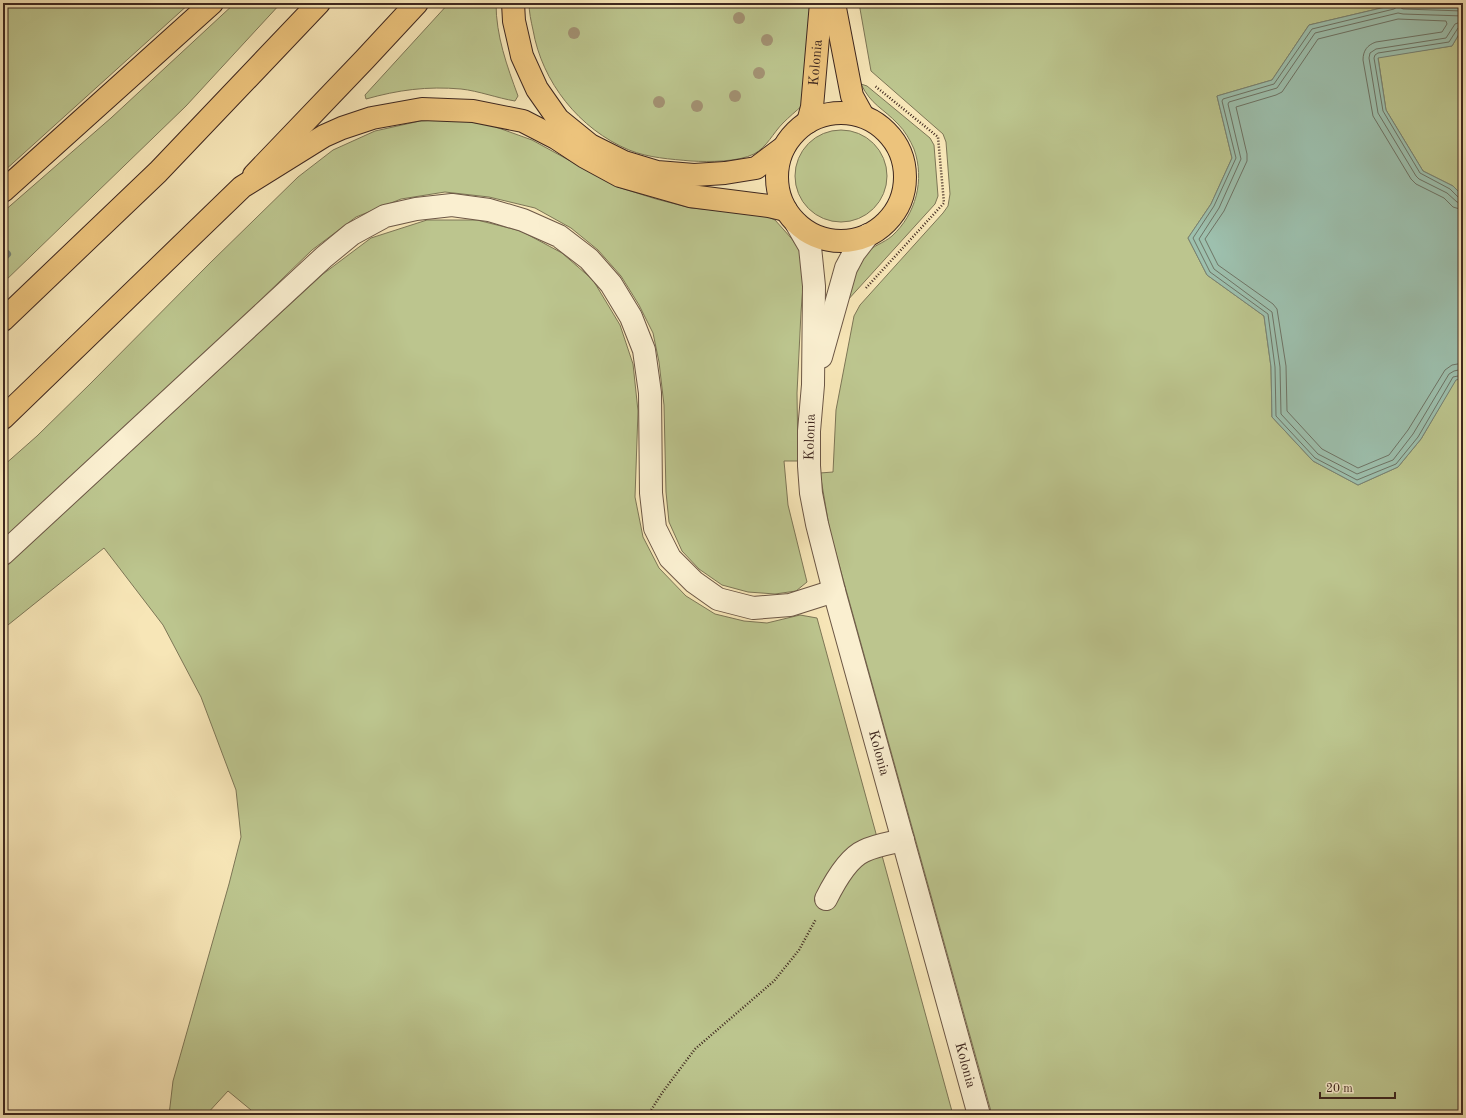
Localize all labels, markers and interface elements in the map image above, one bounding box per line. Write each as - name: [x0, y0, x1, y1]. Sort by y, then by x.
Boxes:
- street label: Kolonia: [807, 39, 825, 86]
- street label: Kolonia: [802, 413, 818, 460]
- street label: Kolonia: [866, 729, 892, 777]
- street label: Kolonia: [952, 1041, 978, 1090]
- scale bar: [1320, 1074, 1395, 1100]
- text: 20 m: [1326, 1083, 1353, 1095]

